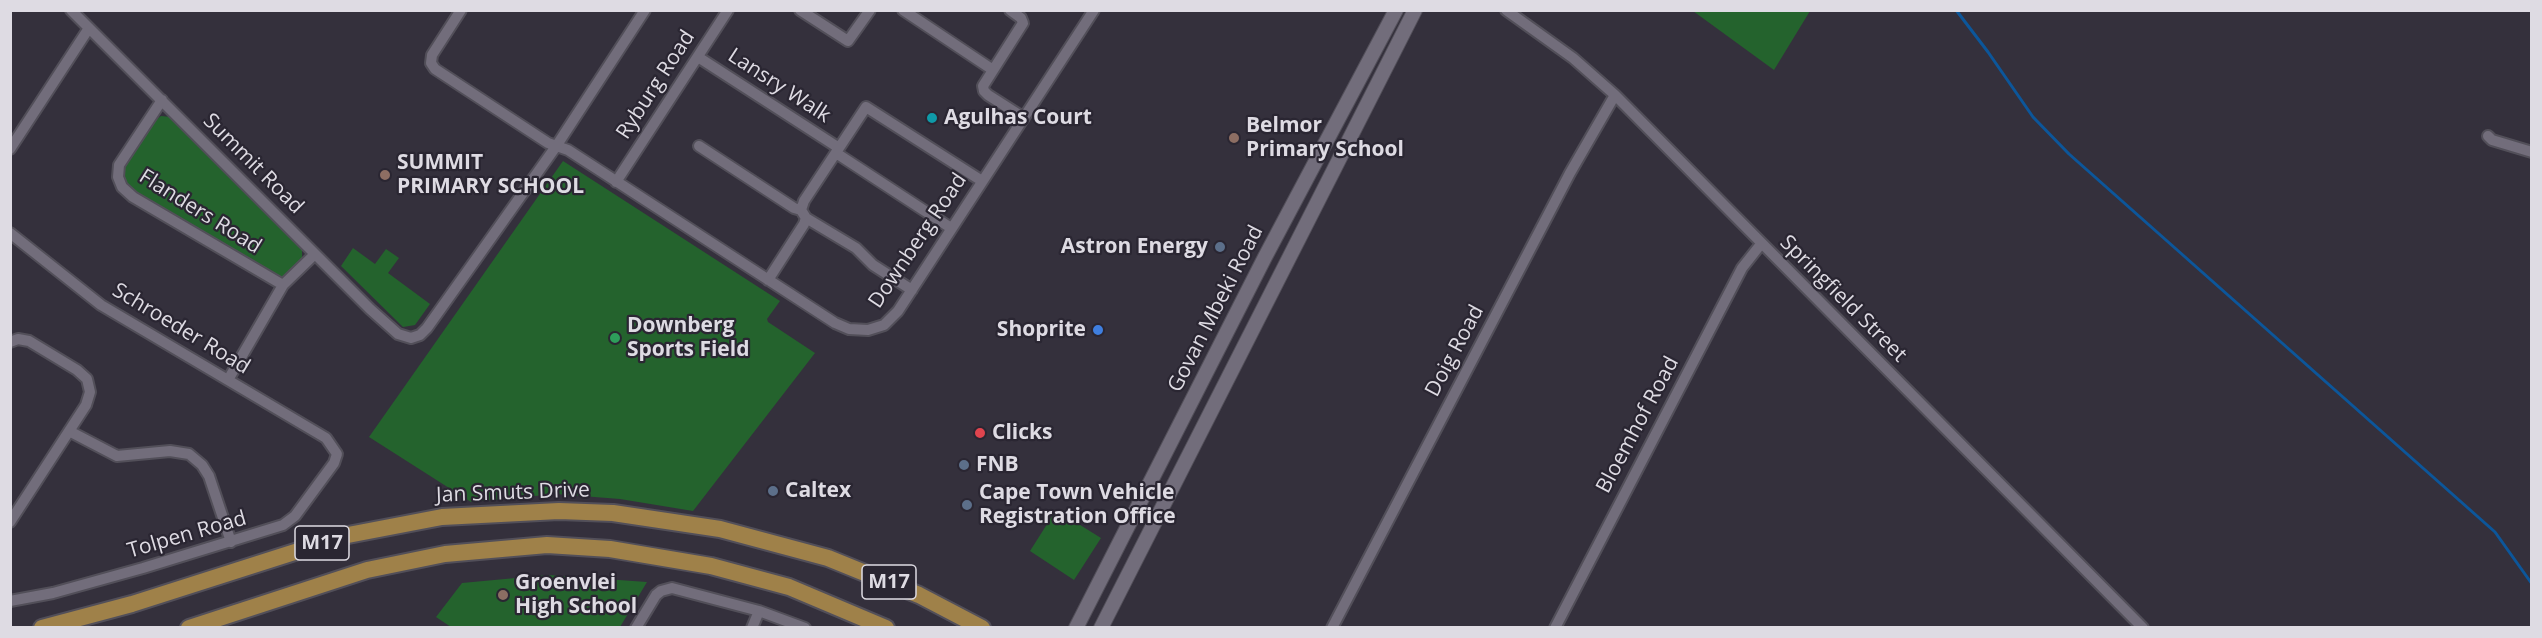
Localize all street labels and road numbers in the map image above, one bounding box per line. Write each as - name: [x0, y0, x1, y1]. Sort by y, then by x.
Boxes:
- street label: Ryburg Road: [611, 26, 701, 144]
- street label: Lansry Walk: [723, 43, 835, 129]
- street label: Summit Road: [198, 109, 308, 219]
- street label: Flanders Road: [134, 164, 266, 260]
- street label: Downberg Road: [864, 169, 972, 313]
- street label: Govan Mbeki Road: [1163, 221, 1269, 397]
- street label: Springfield Street: [1774, 230, 1912, 368]
- street label: Schroeder Road: [108, 278, 254, 380]
- street label: Doig Road: [1420, 301, 1490, 401]
- street label: Bloemhof Road: [1591, 352, 1685, 498]
- street label: Jan Smuts Drive: [436, 478, 590, 508]
- street label: Tolpen Road: [125, 506, 249, 564]
- road number: M17: [295, 526, 349, 560]
- road number: M17: [862, 565, 916, 599]

